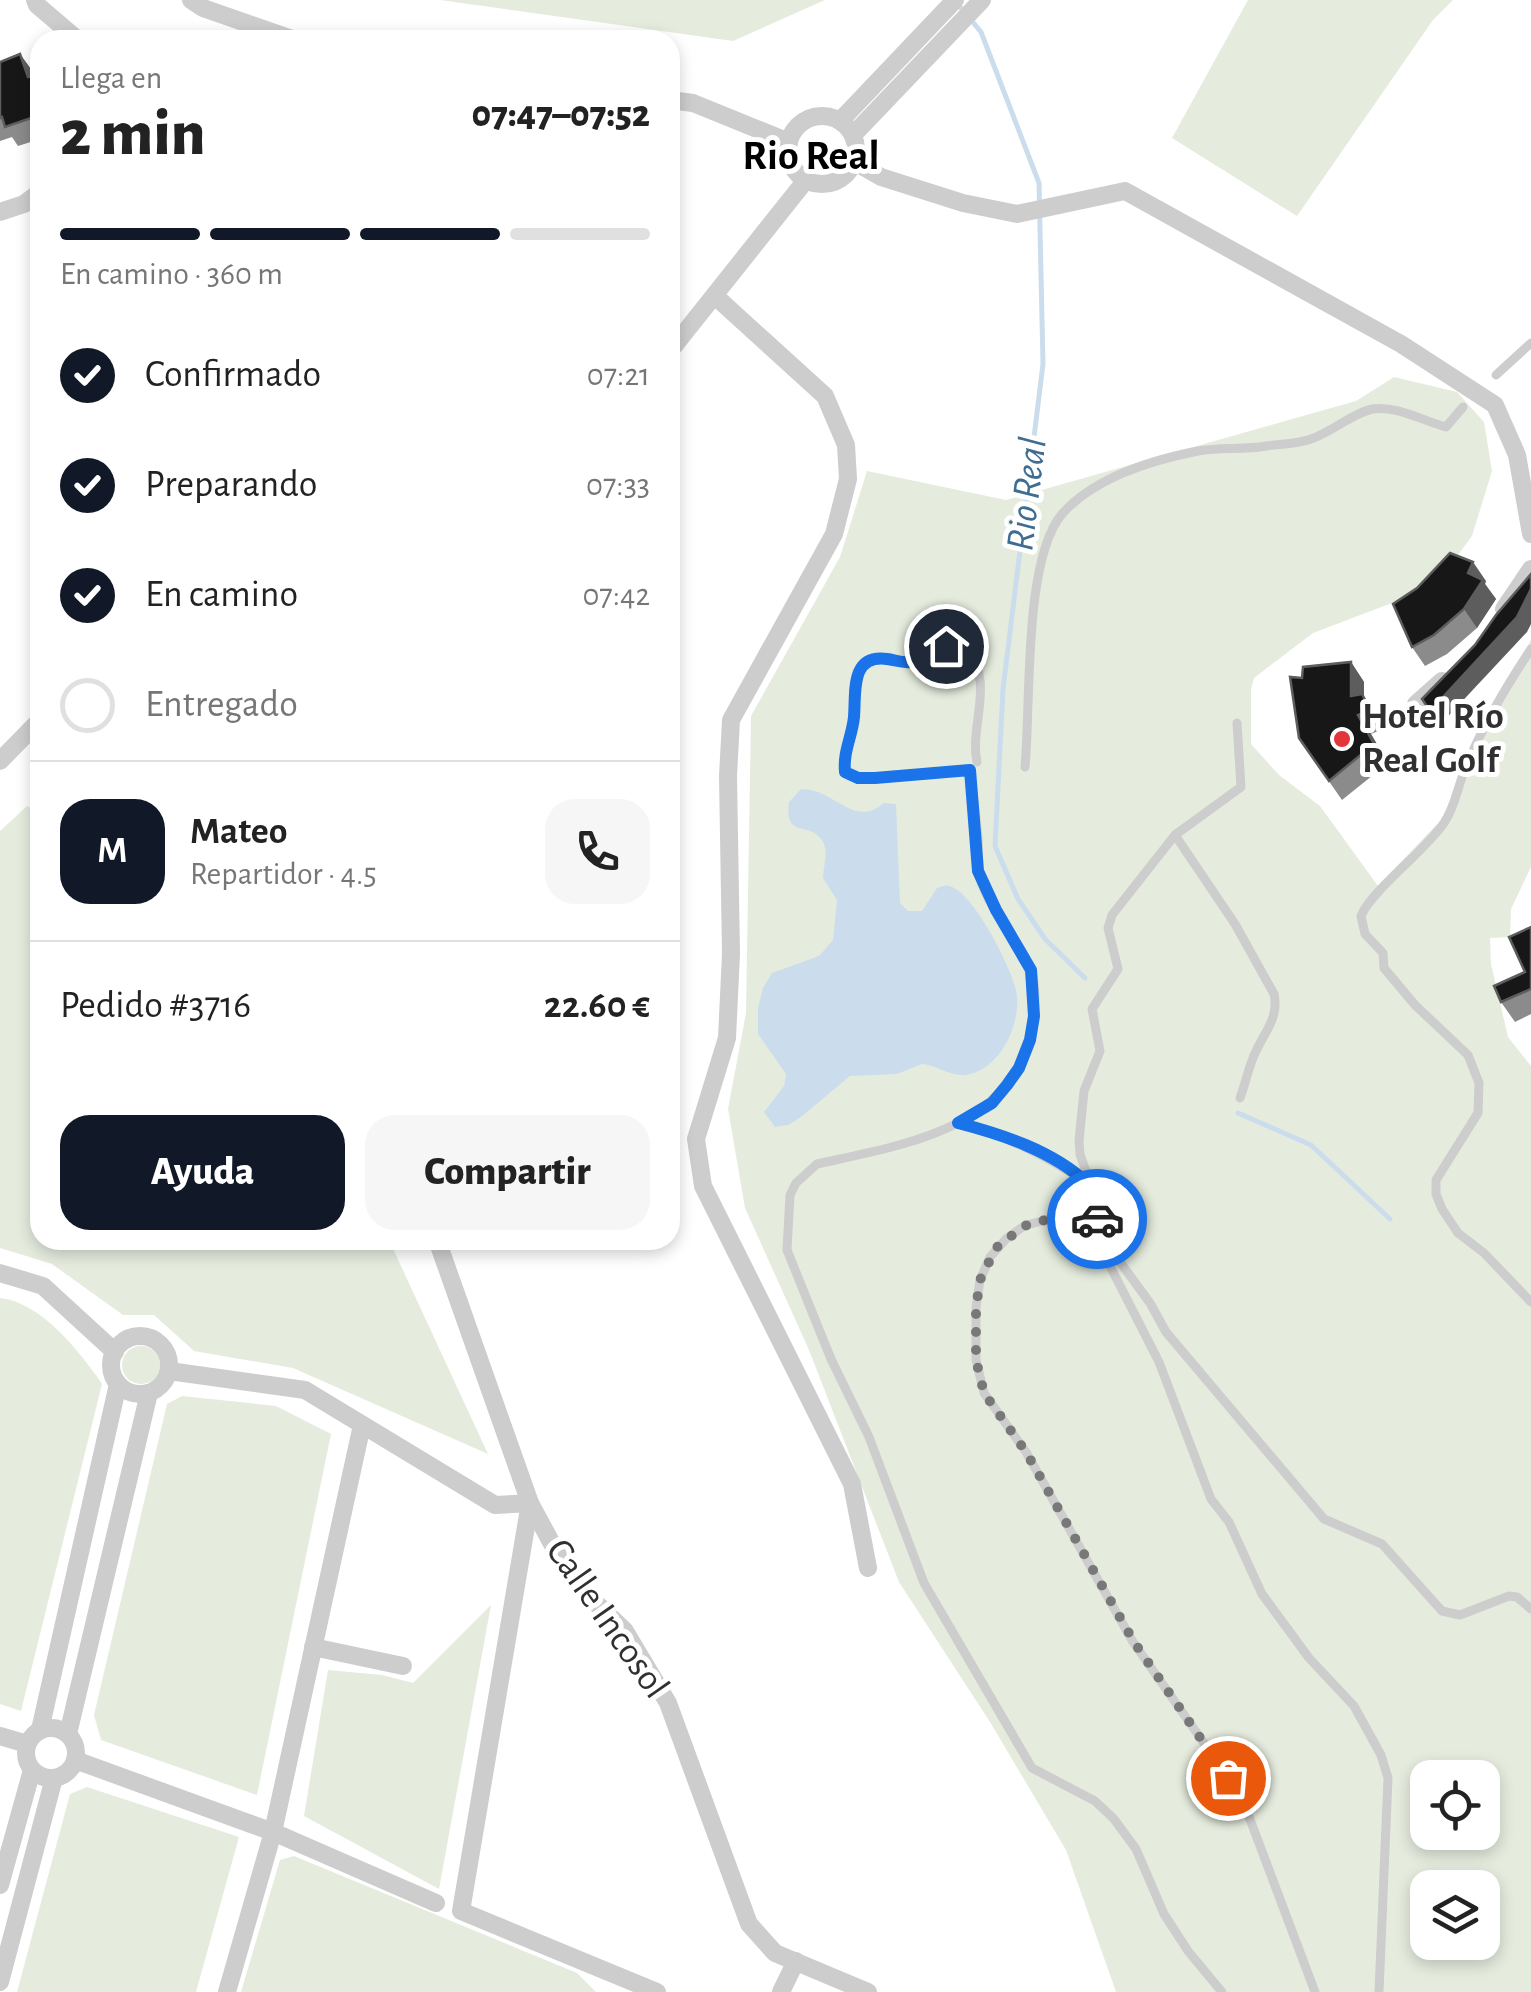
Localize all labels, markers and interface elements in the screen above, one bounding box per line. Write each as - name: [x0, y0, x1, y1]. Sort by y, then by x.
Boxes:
- text: Llega en: [60, 62, 162, 94]
- text: 07:47–07:52: [472, 96, 650, 134]
- text: 2 min: [60, 102, 206, 167]
- district label: Rio Real: [742, 135, 880, 177]
- text: En camino · 360 m: [60, 258, 283, 290]
- icon: check: [60, 348, 115, 403]
- text: Confirmado: [145, 356, 321, 394]
- text: 07:21: [587, 359, 650, 391]
- water label: Rio Real: [1000, 435, 1054, 553]
- icon: check: [60, 458, 115, 513]
- text: Preparando: [145, 466, 318, 504]
- text: 07:33: [586, 469, 650, 501]
- icon: check: [60, 568, 115, 623]
- text: En camino: [145, 576, 298, 614]
- text: 07:42: [582, 579, 650, 611]
- pin: [904, 604, 989, 689]
- icon: home: [919, 619, 974, 674]
- text: Entregado: [145, 686, 298, 724]
- place label: Hotel Río Real Golf: [1362, 698, 1504, 780]
- marker: Hotel Río Real Golf: [1331, 728, 1353, 750]
- button: phone: [545, 799, 650, 904]
- text: Mateo: [190, 813, 287, 851]
- text: M: [97, 832, 128, 870]
- text: Repartidor · 4.5: [190, 858, 377, 890]
- text: Pedido #3716: [60, 987, 251, 1025]
- text: 22.60 €: [544, 987, 650, 1025]
- button: Ayuda: [60, 1115, 345, 1230]
- button: Compartir: [365, 1115, 650, 1230]
- courier: [1047, 1169, 1147, 1269]
- icon: car: [1070, 1192, 1125, 1247]
- street label: Calle Incosol: [538, 1532, 676, 1706]
- pin: [1186, 1736, 1271, 1821]
- icon: bag: [1201, 1751, 1256, 1806]
- map controls: [1410, 1760, 1500, 1960]
- button: locate: [1410, 1760, 1500, 1850]
- button: layers: [1410, 1870, 1500, 1960]

